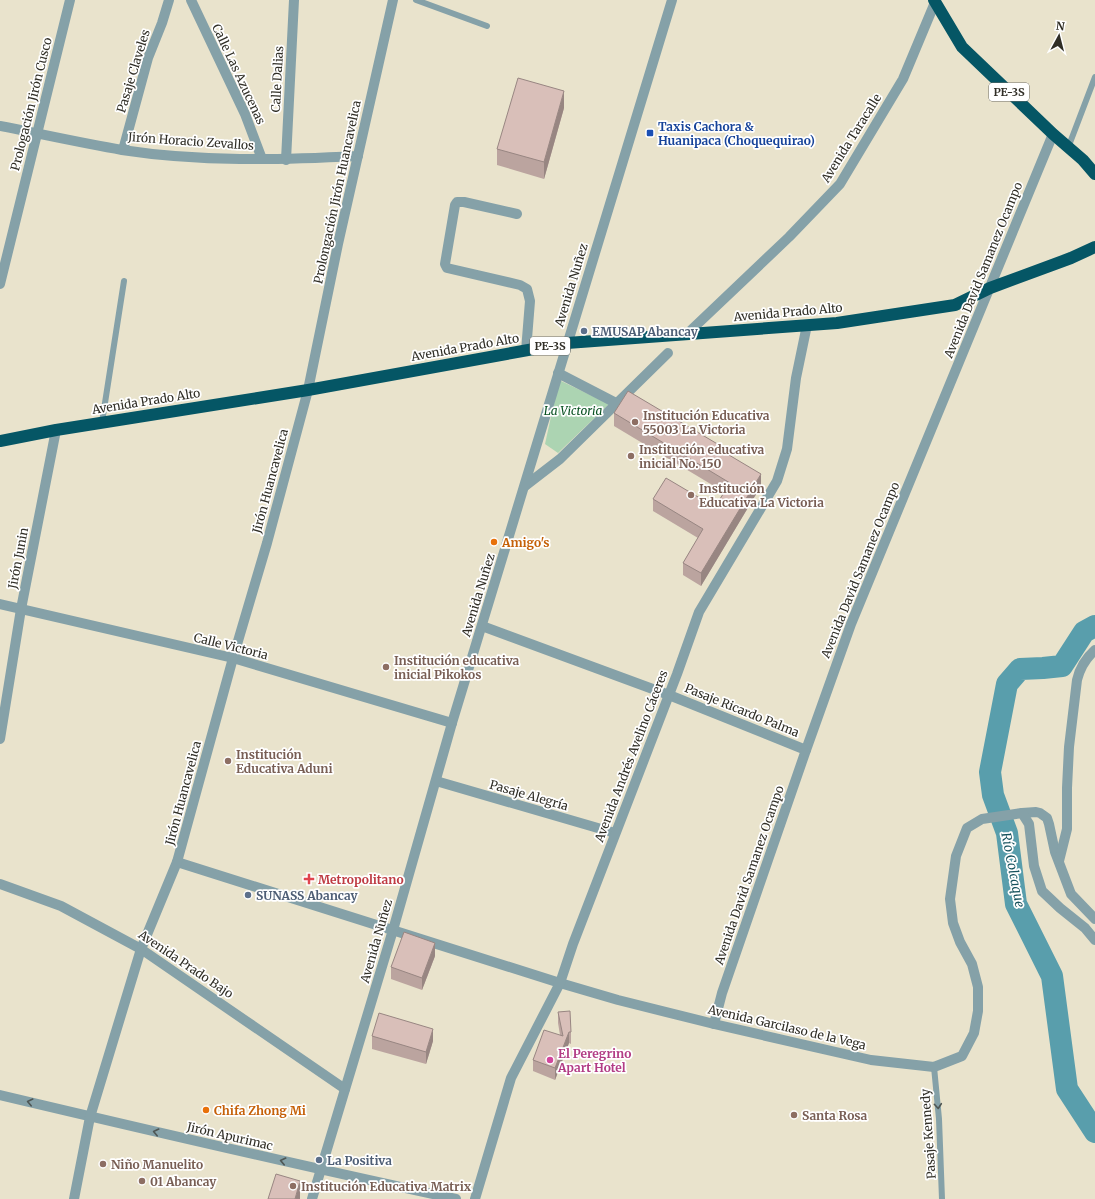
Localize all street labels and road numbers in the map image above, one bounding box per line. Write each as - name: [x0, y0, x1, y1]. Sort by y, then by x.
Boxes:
- street label: Calle Las Azucenas: [209, 21, 269, 127]
- street label: Pasaje Claveles: [113, 28, 153, 114]
- street label: Prologación Jirón Cusco: [7, 36, 55, 172]
- street label: Calle Dalias: [268, 45, 286, 113]
- road number: PE-3S: [989, 83, 1029, 101]
- street label: Avenida Taracalle: [817, 91, 884, 186]
- street label: Prolongación Jirón Huancavelica: [310, 98, 364, 285]
- street label: Jirón Horacio Zevallos: [126, 129, 255, 153]
- street label: Avenida David Samanez Ocampo: [940, 180, 1025, 361]
- street label: Avenida Nuñez: [551, 241, 591, 329]
- street label: Avenida Prado Alto: [732, 300, 843, 324]
- street label: Avenida Prado Alto: [409, 330, 520, 364]
- road number: PE-3S: [530, 337, 570, 355]
- street label: Avenida Prado Alto: [90, 385, 201, 417]
- street label: Jirón Huancavelica: [249, 427, 291, 536]
- street label: Avenida David Samanez Ocampo: [817, 480, 902, 661]
- street label: Jirón Junin: [5, 526, 31, 591]
- street label: Avenida Nuñez: [458, 551, 498, 639]
- street label: Calle Victoria: [192, 630, 270, 663]
- street label: Avenida Andrés Avelino Cáceres: [591, 668, 671, 845]
- street label: Pasaje Ricardo Palma: [683, 680, 802, 740]
- street label: Jirón Huancavelica: [162, 739, 204, 848]
- street label: Pasaje Alegría: [488, 777, 571, 814]
- street label: Avenida David Samanez Ocampo: [711, 783, 787, 968]
- street label: Avenida Nuñez: [357, 897, 395, 986]
- street label: Avenida Prado Bajo: [135, 926, 236, 1001]
- street label: Avenida Garcilaso de la Vega: [706, 1001, 868, 1053]
- street label: Pasaje Kennedy: [917, 1088, 939, 1180]
- street label: Jirón Apurimac: [185, 1119, 274, 1153]

